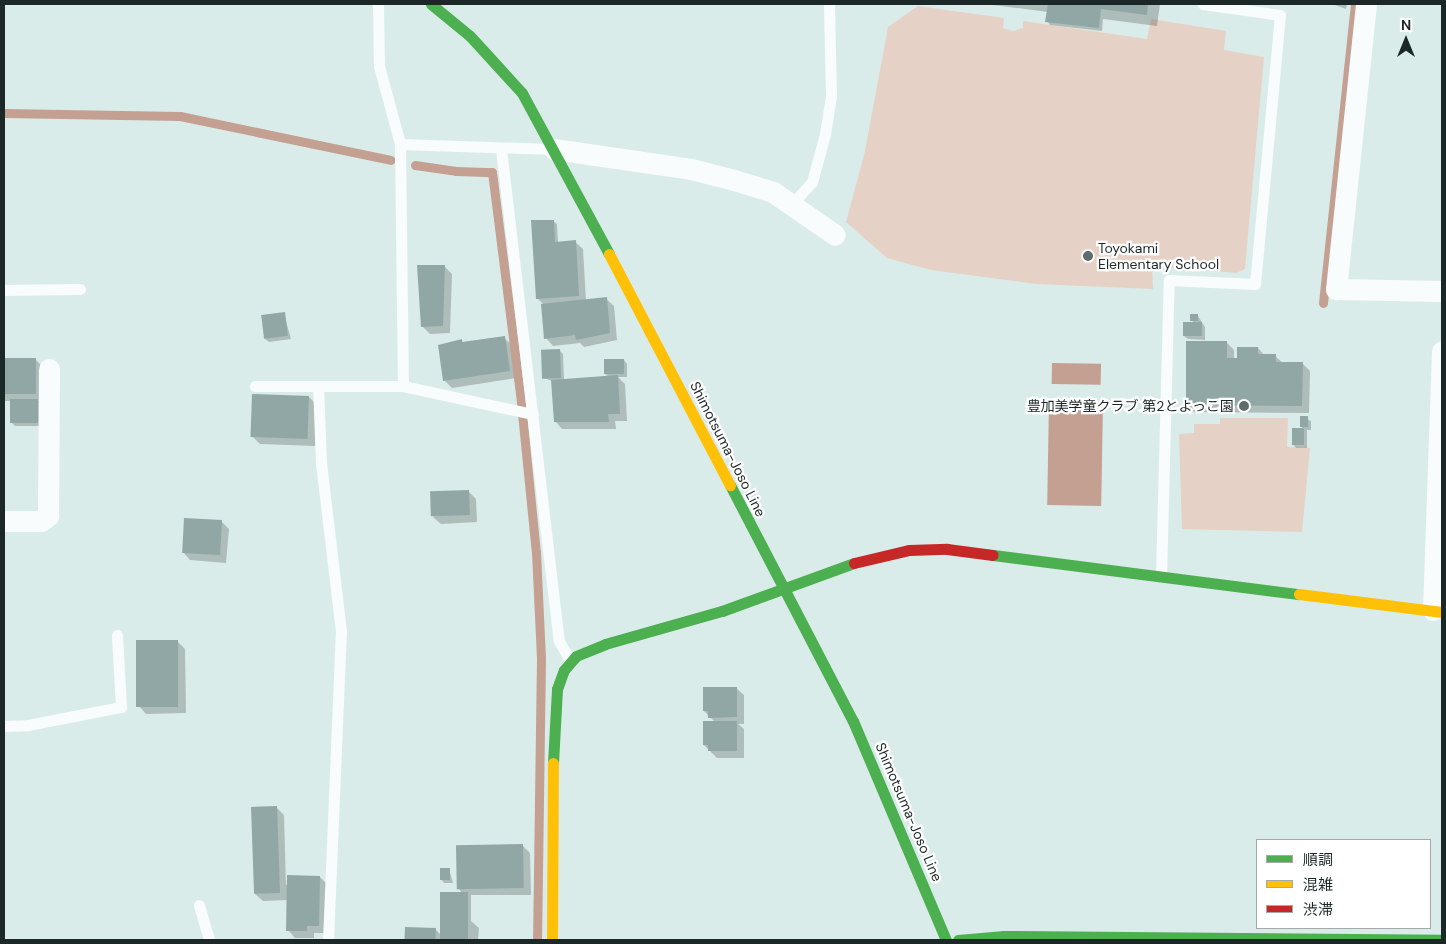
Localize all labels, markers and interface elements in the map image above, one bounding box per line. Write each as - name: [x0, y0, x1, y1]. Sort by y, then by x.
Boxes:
- north arrow: [1381, 15, 1431, 65]
- text: N: [1401, 16, 1411, 34]
- place label: Toyokami Elementary School: [1098, 240, 1219, 272]
- marker: Toyokami Elementary School: [1082, 250, 1094, 262]
- street label: Shimotsuma-Joso Line: [687, 379, 769, 519]
- place label: 豊加美学童クラブ 第2とよっこ園: [1026, 398, 1234, 414]
- marker: 豊加美学童クラブ 第2とよっこ園: [1238, 400, 1250, 412]
- street label: Shimotsuma-Joso Line: [872, 740, 946, 884]
- legend: [1256, 839, 1431, 929]
- text: 順調: [1303, 850, 1333, 870]
- text: 混雑: [1303, 875, 1333, 895]
- text: 渋滞: [1303, 900, 1333, 920]

